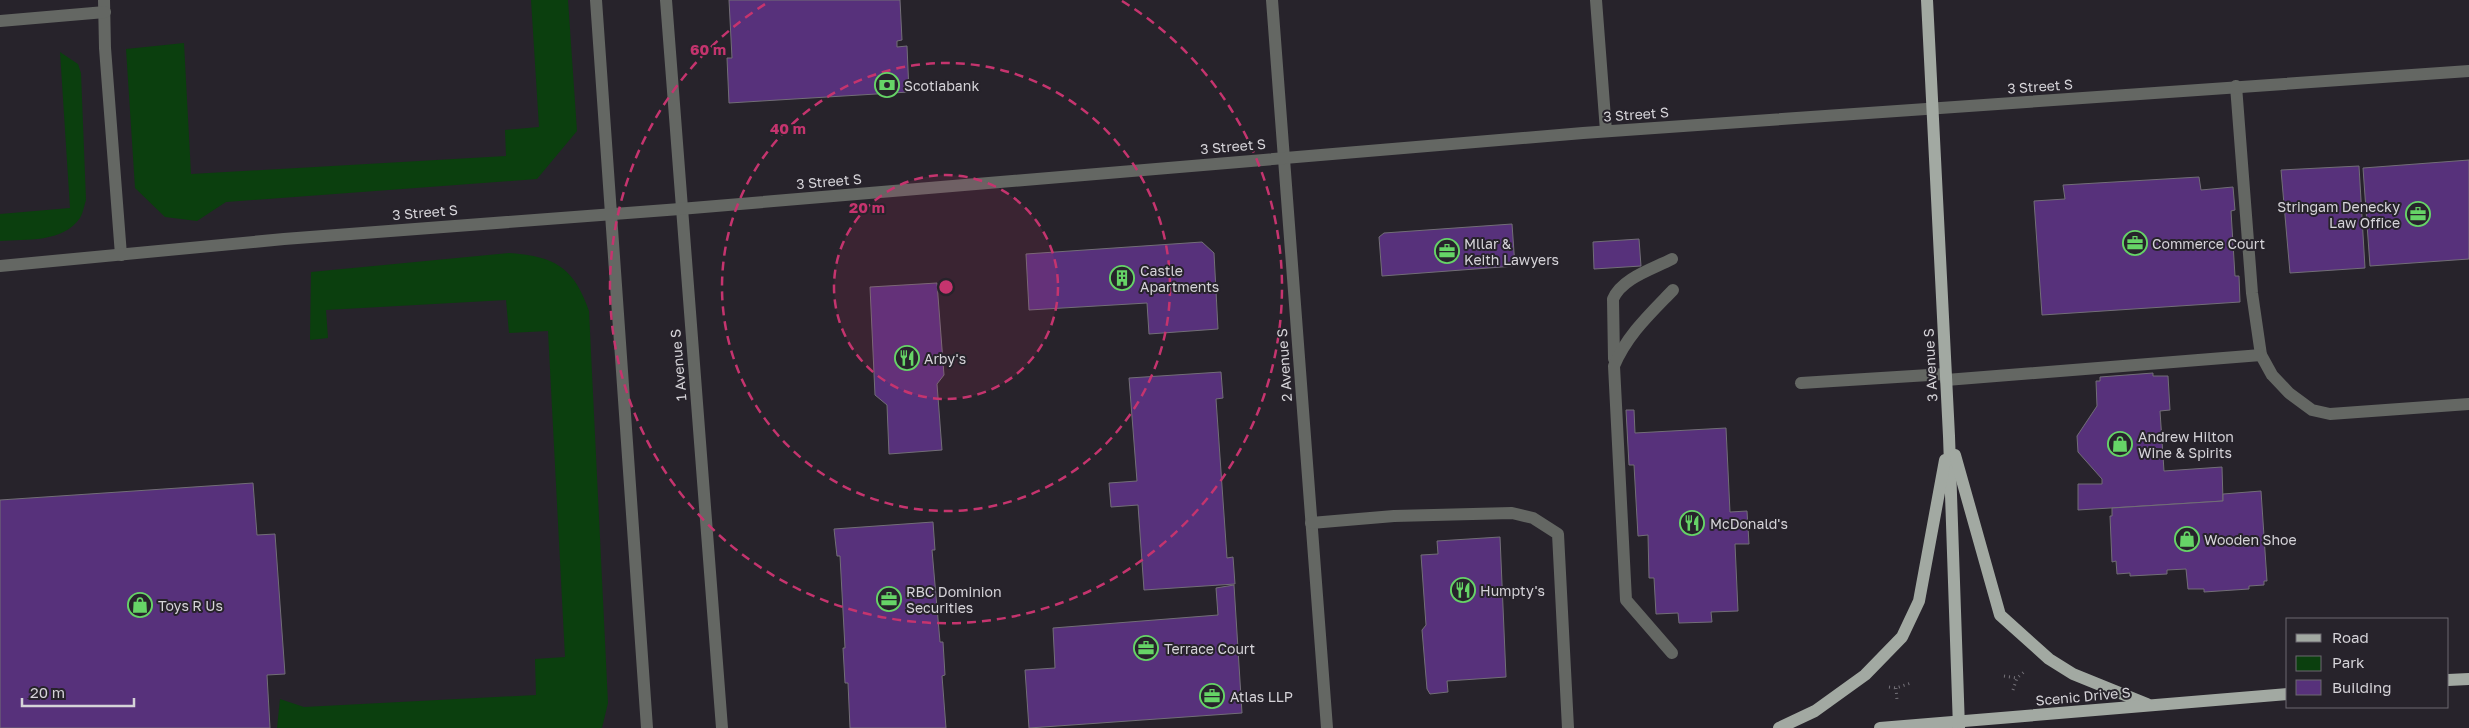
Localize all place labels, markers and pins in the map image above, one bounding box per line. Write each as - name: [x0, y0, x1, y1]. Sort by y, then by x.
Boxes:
- bank icon: Scotiabank: [874, 72, 900, 98]
- place label: Scotiabank: [904, 77, 979, 94]
- place label: Stringam Denecky Law Office: [2277, 198, 2400, 231]
- office icon: Stringam Denecky Law Office: [2405, 201, 2431, 227]
- office icon: Commerce Court: [2122, 230, 2148, 256]
- place label: Mllar & Keith Lawyers: [1464, 235, 1559, 268]
- place label: Commerce Court: [2152, 235, 2265, 252]
- office icon: Mllar & Keith Lawyers: [1434, 238, 1460, 264]
- place label: Castle Apartments: [1140, 262, 1219, 295]
- building icon: Castle Apartments: [1109, 265, 1135, 291]
- centre of rings: [937, 278, 955, 296]
- restaurant icon: Arby's: [894, 345, 920, 371]
- place label: Arby's: [924, 350, 966, 367]
- place label: Andrew Hilton Wine & Spirits: [2138, 428, 2234, 461]
- shop icon: Andrew Hilton Wine & Spirits: [2107, 431, 2133, 457]
- restaurant icon: McDonald's: [1679, 510, 1705, 536]
- place label: McDonald's: [1710, 515, 1788, 532]
- shop icon: Wooden Shoe: [2174, 526, 2200, 552]
- place label: Wooden Shoe: [2204, 531, 2297, 548]
- restaurant icon: Humpty's: [1450, 577, 1476, 603]
- place label: Humpty's: [1480, 582, 1545, 599]
- place label: RBC Dominion Securities: [906, 583, 1002, 616]
- office icon: RBC Dominion Securities: [876, 586, 902, 612]
- shop icon: Toys R Us: [127, 592, 153, 618]
- place label: Toys R Us: [158, 597, 223, 614]
- office icon: Terrace Court: [1133, 635, 1159, 661]
- place label: Terrace Court: [1164, 640, 1255, 657]
- office icon: Atlas LLP: [1199, 683, 1225, 709]
- place label: Atlas LLP: [1230, 688, 1293, 705]

